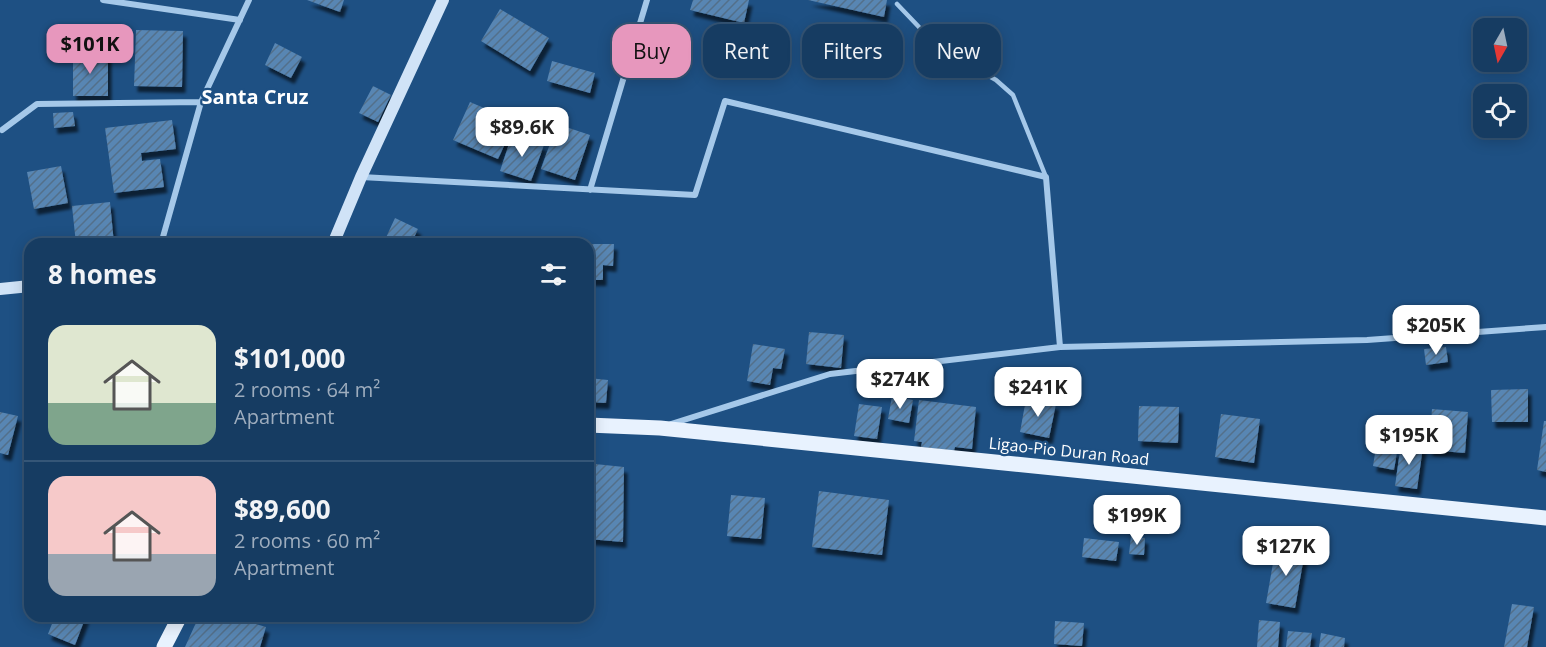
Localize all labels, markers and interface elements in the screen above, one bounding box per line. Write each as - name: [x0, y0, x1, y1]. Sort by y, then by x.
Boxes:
- north arrow: [1473, 18, 1527, 72]
- map controls: [1473, 18, 1527, 138]
- pin: $101K: [48, 24, 132, 75]
- chip: Buy: [612, 24, 691, 78]
- chip: Rent: [703, 24, 790, 78]
- chip: Filters: [802, 24, 903, 78]
- chip: New: [915, 24, 1001, 78]
- text: $101K: [60, 30, 120, 57]
- district label: Santa Cruz: [202, 83, 309, 110]
- button: locate: [1473, 84, 1527, 138]
- pin: $89.6K: [473, 107, 571, 158]
- text: $89.6K: [490, 113, 554, 140]
- text: 8 homes: [48, 256, 157, 292]
- icon: filters: [537, 258, 570, 291]
- pin: $205K: [1394, 305, 1478, 356]
- text: $205K: [1406, 311, 1466, 338]
- text: $101,000: [234, 340, 345, 376]
- icon: home: [96, 349, 168, 421]
- pin: $274K: [858, 359, 942, 410]
- text: $274K: [870, 365, 930, 392]
- pin: $241K: [996, 367, 1080, 418]
- text: $241K: [1008, 373, 1068, 400]
- text: 2 rooms · 64 m²: [234, 376, 380, 403]
- text: Apartment: [234, 403, 334, 430]
- pin: $195K: [1367, 415, 1451, 466]
- text: $195K: [1379, 421, 1439, 448]
- street label: Ligao-Pio Duran Road: [988, 432, 1150, 470]
- text: $89,600: [234, 491, 331, 527]
- pin: $199K: [1095, 495, 1179, 546]
- icon: home: [96, 500, 168, 572]
- text: $199K: [1107, 501, 1167, 528]
- pin: $127K: [1244, 526, 1328, 577]
- text: 2 rooms · 60 m²: [234, 527, 380, 554]
- text: $127K: [1256, 532, 1316, 559]
- text: Apartment: [234, 554, 334, 581]

